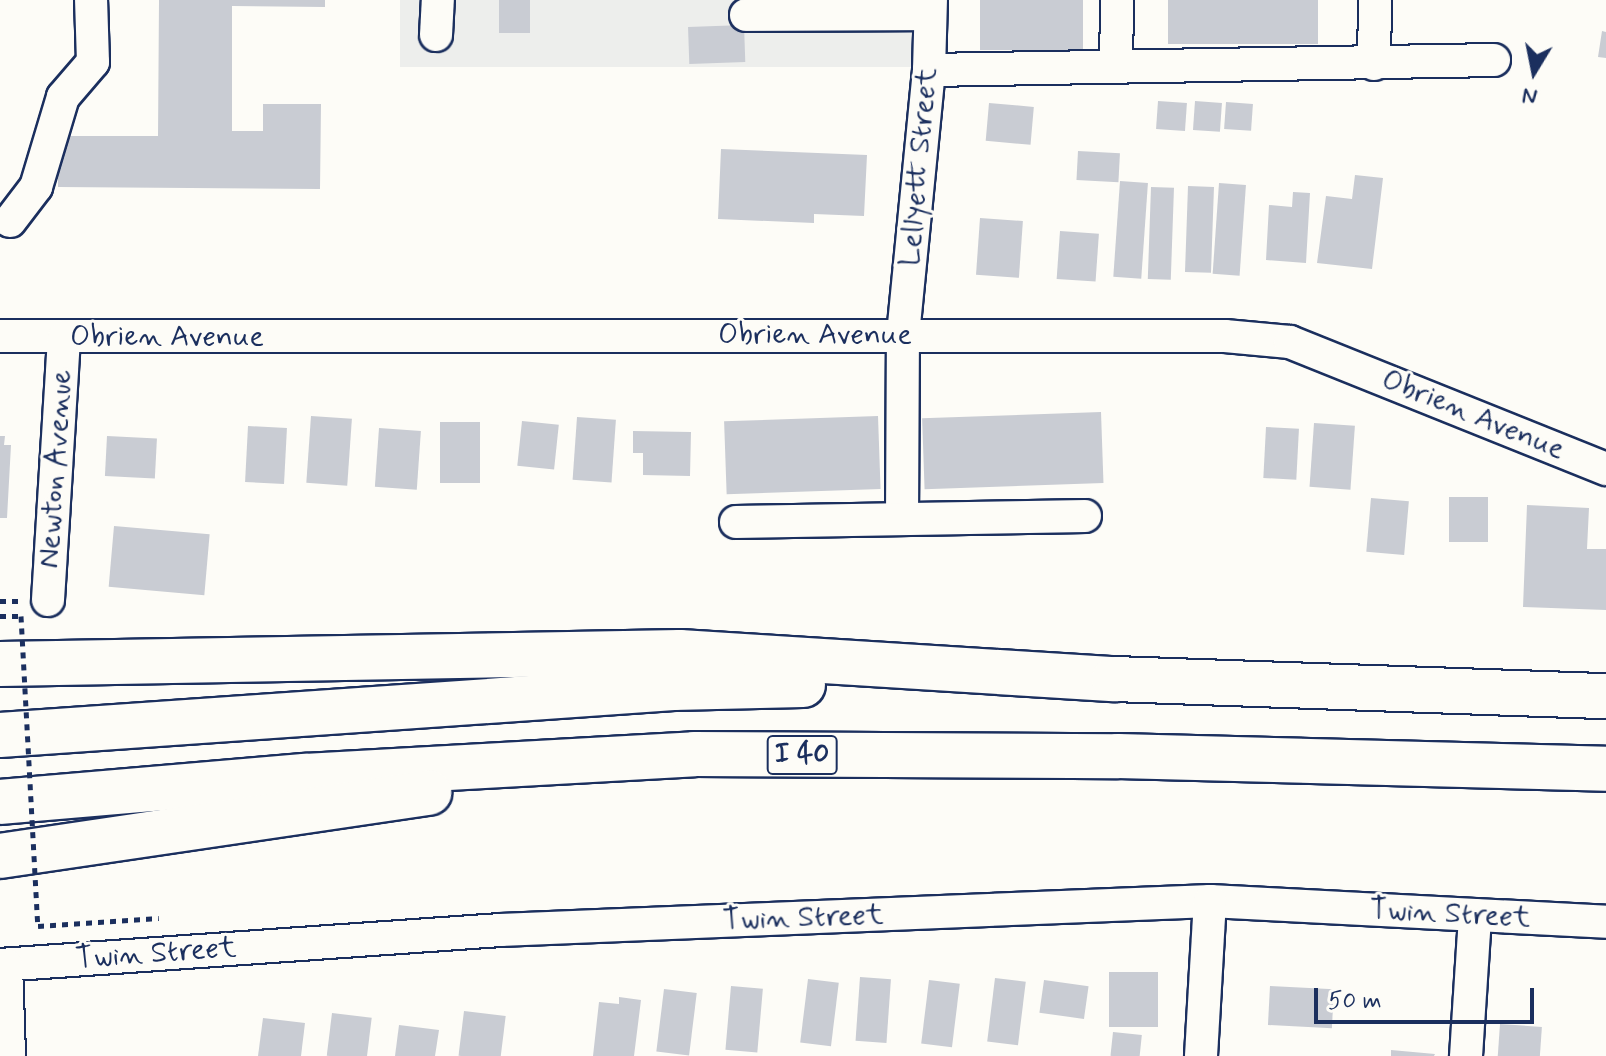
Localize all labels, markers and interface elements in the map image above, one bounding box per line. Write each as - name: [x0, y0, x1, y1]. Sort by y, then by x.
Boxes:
- north arrow: [1494, 32, 1574, 112]
- street label: Lellyett Street: [892, 66, 946, 268]
- text: N: [1520, 81, 1539, 111]
- street label: Obrien Avenue: [718, 317, 912, 353]
- street label: Obrien Avenue: [70, 319, 264, 355]
- street label: Obrien Avenue: [1376, 362, 1570, 468]
- street label: Newton Avenue: [31, 370, 81, 568]
- road number: I 40: [766, 731, 838, 779]
- street label: Twin Street: [1369, 892, 1531, 936]
- street label: Twin Street: [722, 897, 884, 939]
- street label: Twin Street: [74, 930, 238, 978]
- scale bar: [1318, 972, 1538, 1022]
- text: 50 m: [1328, 986, 1382, 1017]

